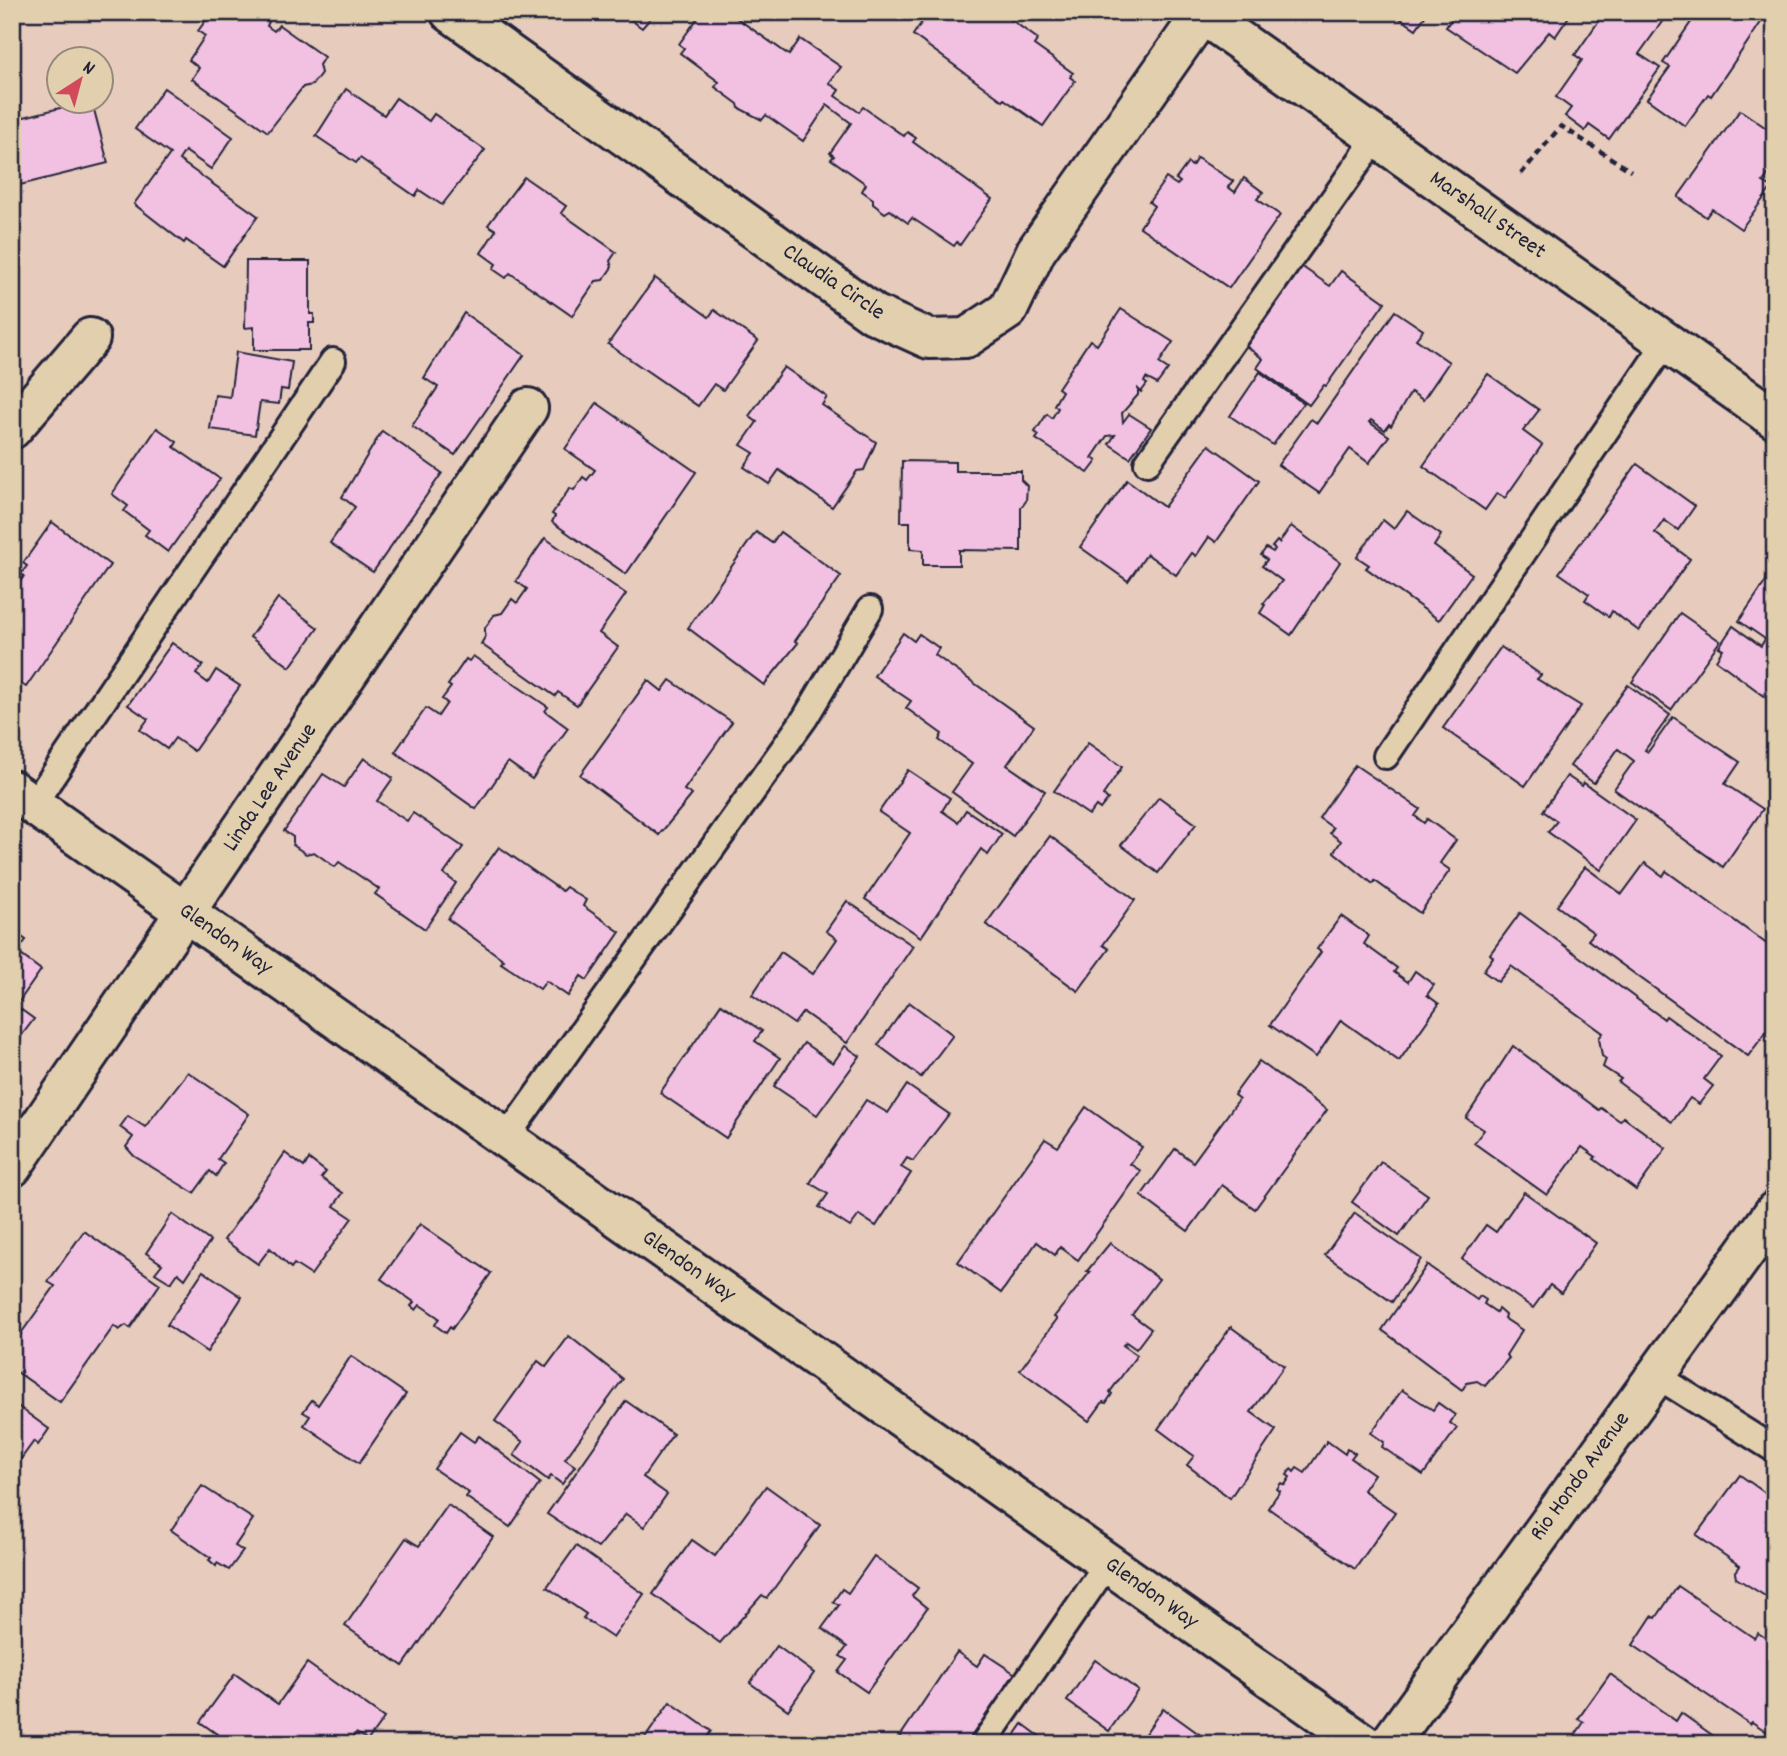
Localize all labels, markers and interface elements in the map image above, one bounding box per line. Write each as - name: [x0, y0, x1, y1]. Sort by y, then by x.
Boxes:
- north arrow: [46, 46, 116, 116]
- text: N: [76, 55, 100, 83]
- street label: Marshall Street: [1422, 164, 1552, 268]
- street label: Claudia Circle: [775, 236, 891, 330]
- street label: Linda Lee Avenue: [216, 717, 326, 859]
- street label: Glendon Way: [171, 895, 279, 985]
- street label: Glendon Way: [634, 1222, 742, 1312]
- street label: Rio Hondo Avenue: [1523, 1406, 1639, 1548]
- street label: Glendon Way: [1097, 1549, 1205, 1639]

